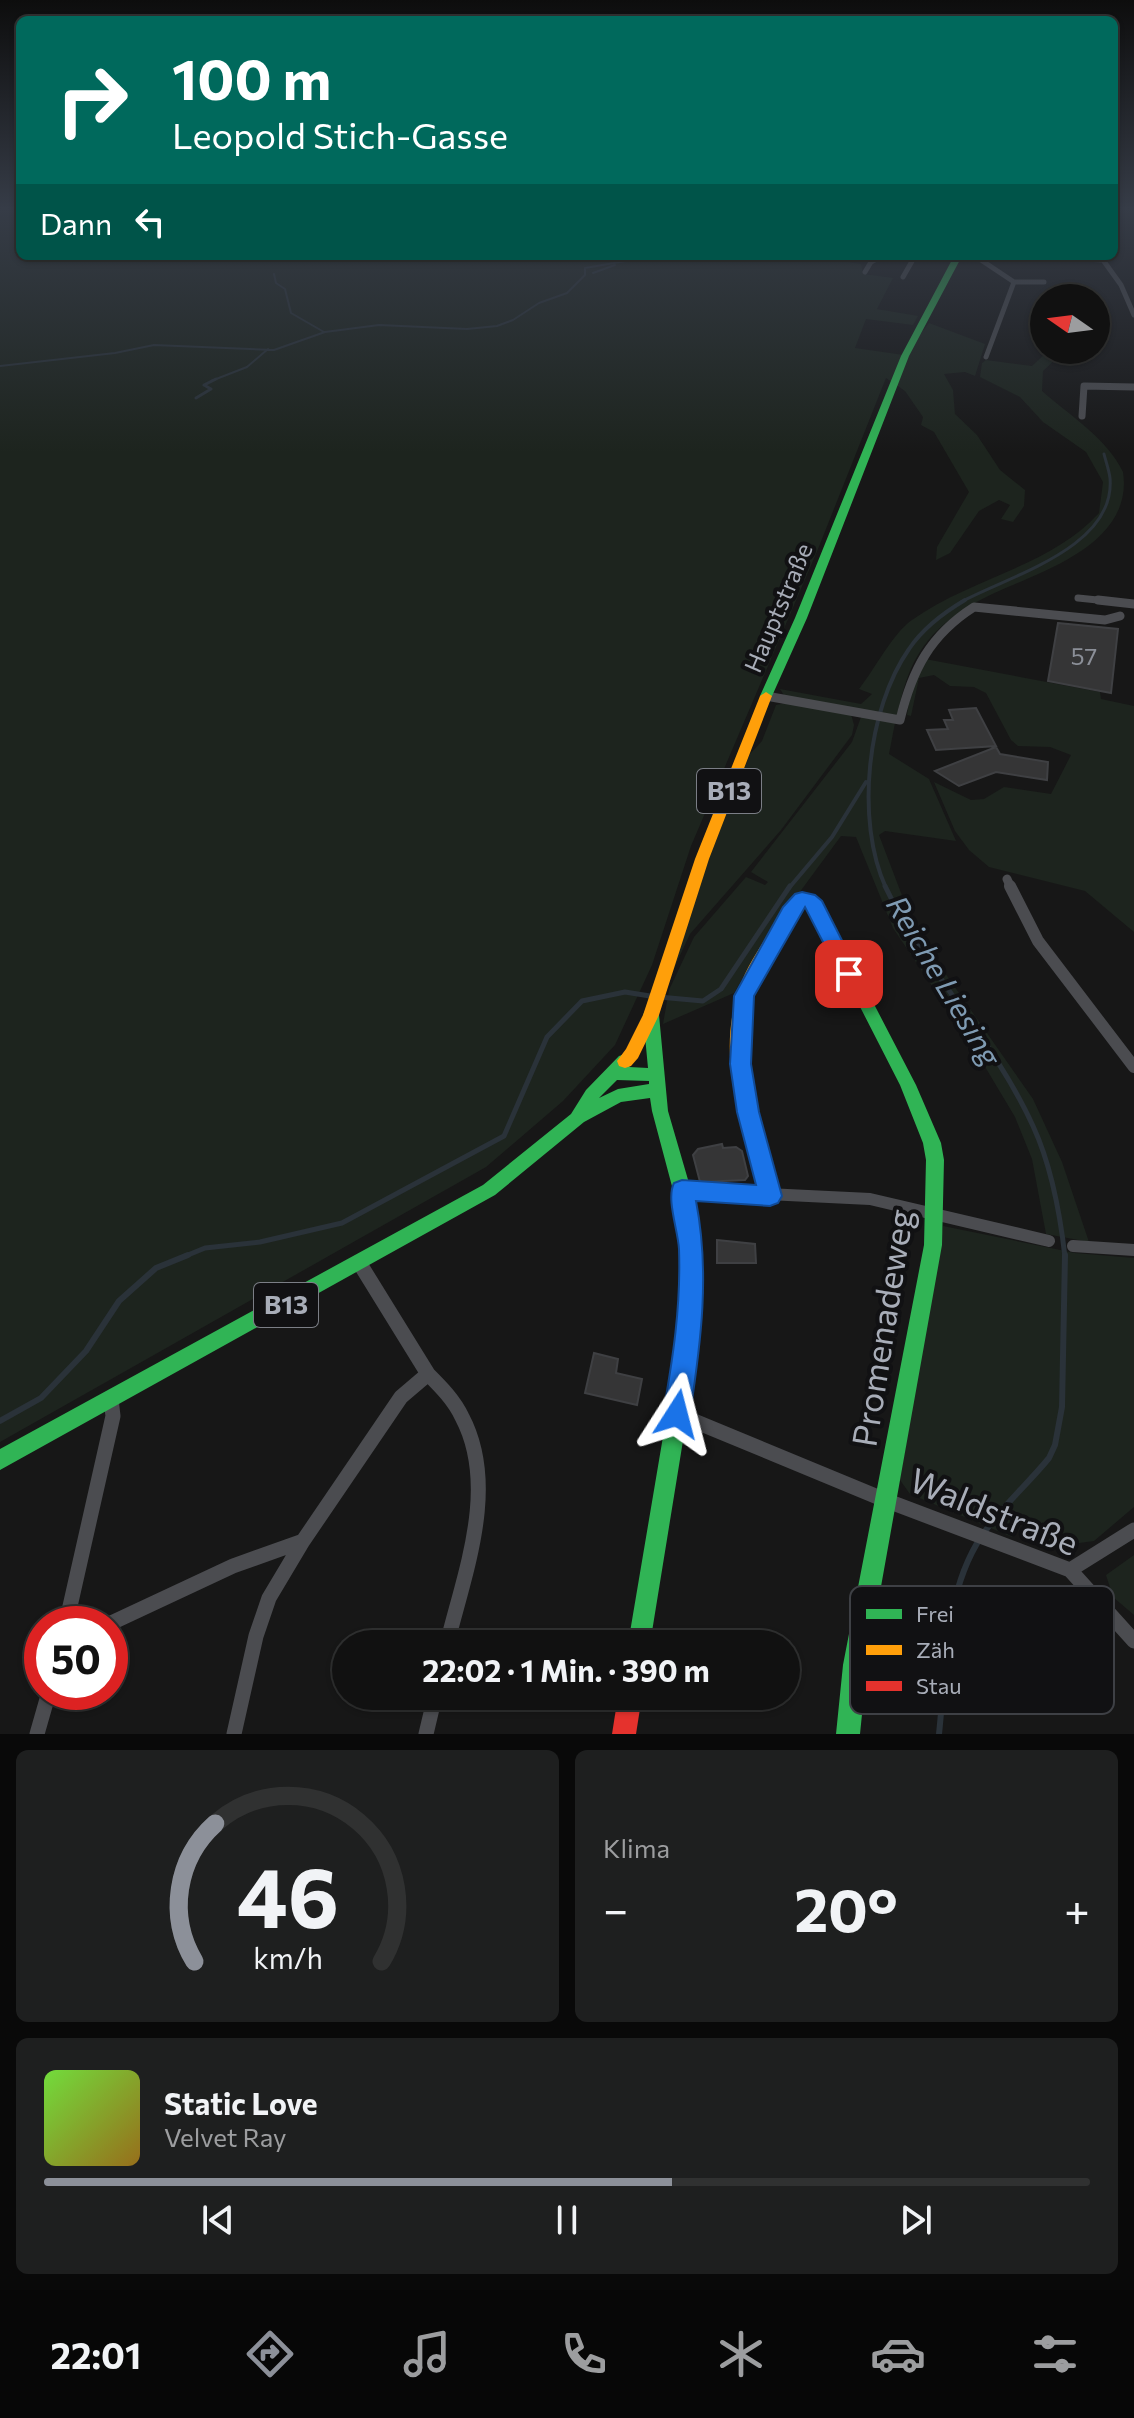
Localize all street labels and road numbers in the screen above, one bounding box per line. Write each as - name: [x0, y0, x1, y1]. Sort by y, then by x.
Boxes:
- street label: Hauptstraße: [737, 538, 818, 676]
- road number: B13: [697, 769, 761, 813]
- street label: Promenadeweg: [842, 1206, 921, 1449]
- road number: B13: [254, 1283, 318, 1327]
- street label: Waldstraße: [904, 1457, 1085, 1563]

